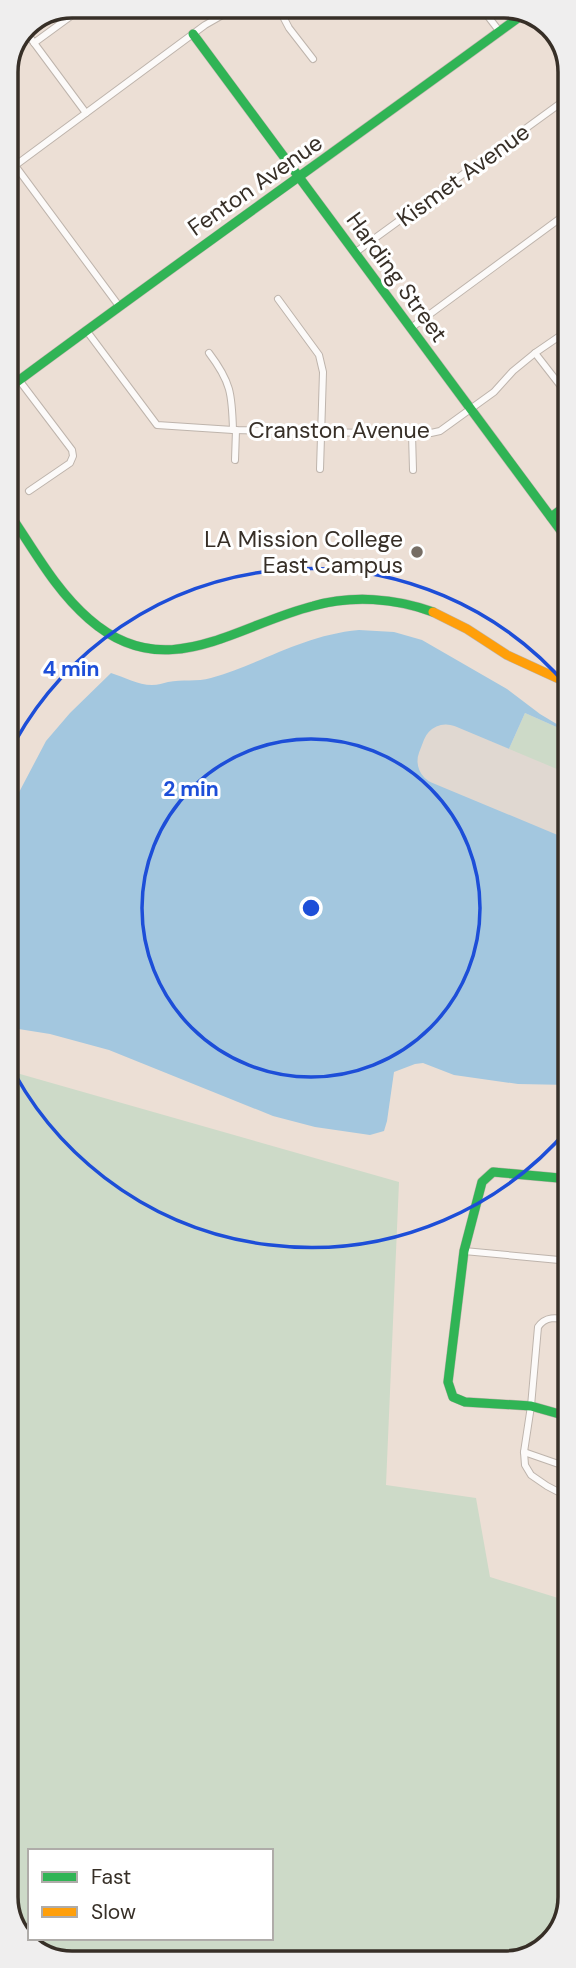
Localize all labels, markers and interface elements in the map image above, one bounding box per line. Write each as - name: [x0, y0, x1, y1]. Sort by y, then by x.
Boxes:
- street label: Kismet Avenue: [391, 117, 535, 233]
- street label: Fenton Avenue: [182, 127, 328, 243]
- street label: Harding Street: [340, 206, 454, 348]
- street label: Cranston Avenue: [248, 415, 430, 445]
- place label: LA Mission College East Campus: [204, 524, 403, 580]
- marker: LA Mission College East Campus: [409, 544, 425, 560]
- text: 4 min: [42, 655, 100, 683]
- text: 2 min: [163, 775, 219, 803]
- centre of rings: [299, 896, 323, 920]
- legend: [28, 1849, 273, 1940]
- text: Fast: [91, 1863, 131, 1891]
- text: Slow: [91, 1898, 136, 1926]

